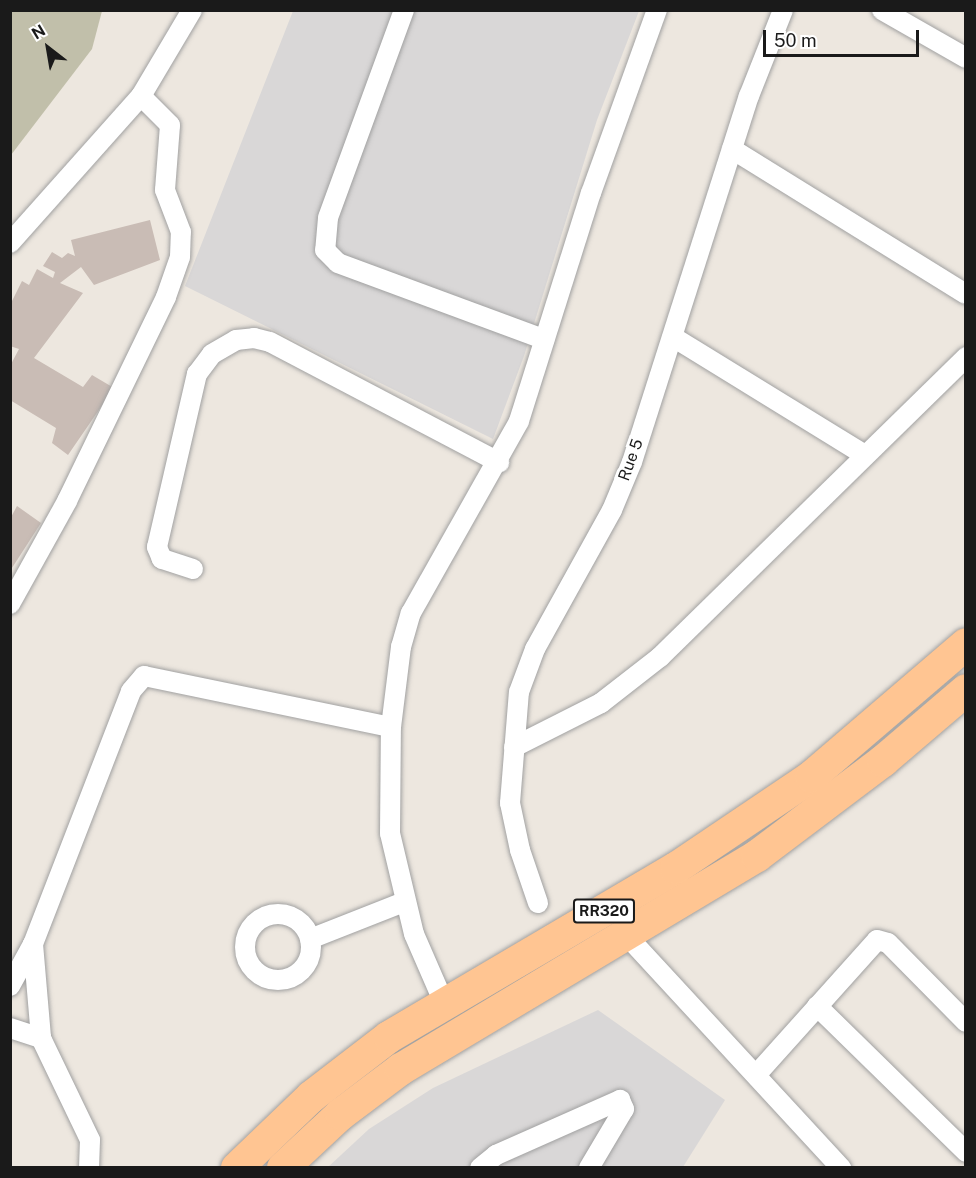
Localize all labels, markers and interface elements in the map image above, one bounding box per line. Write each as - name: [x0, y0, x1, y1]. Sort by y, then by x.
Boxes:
- north arrow: [18, 18, 78, 78]
- scale bar: [766, 18, 922, 56]
- text: N: [28, 21, 49, 44]
- text: 50 m: [774, 30, 817, 51]
- street label: Rue 5: [615, 436, 647, 484]
- road number: RR320: [572, 899, 636, 923]

